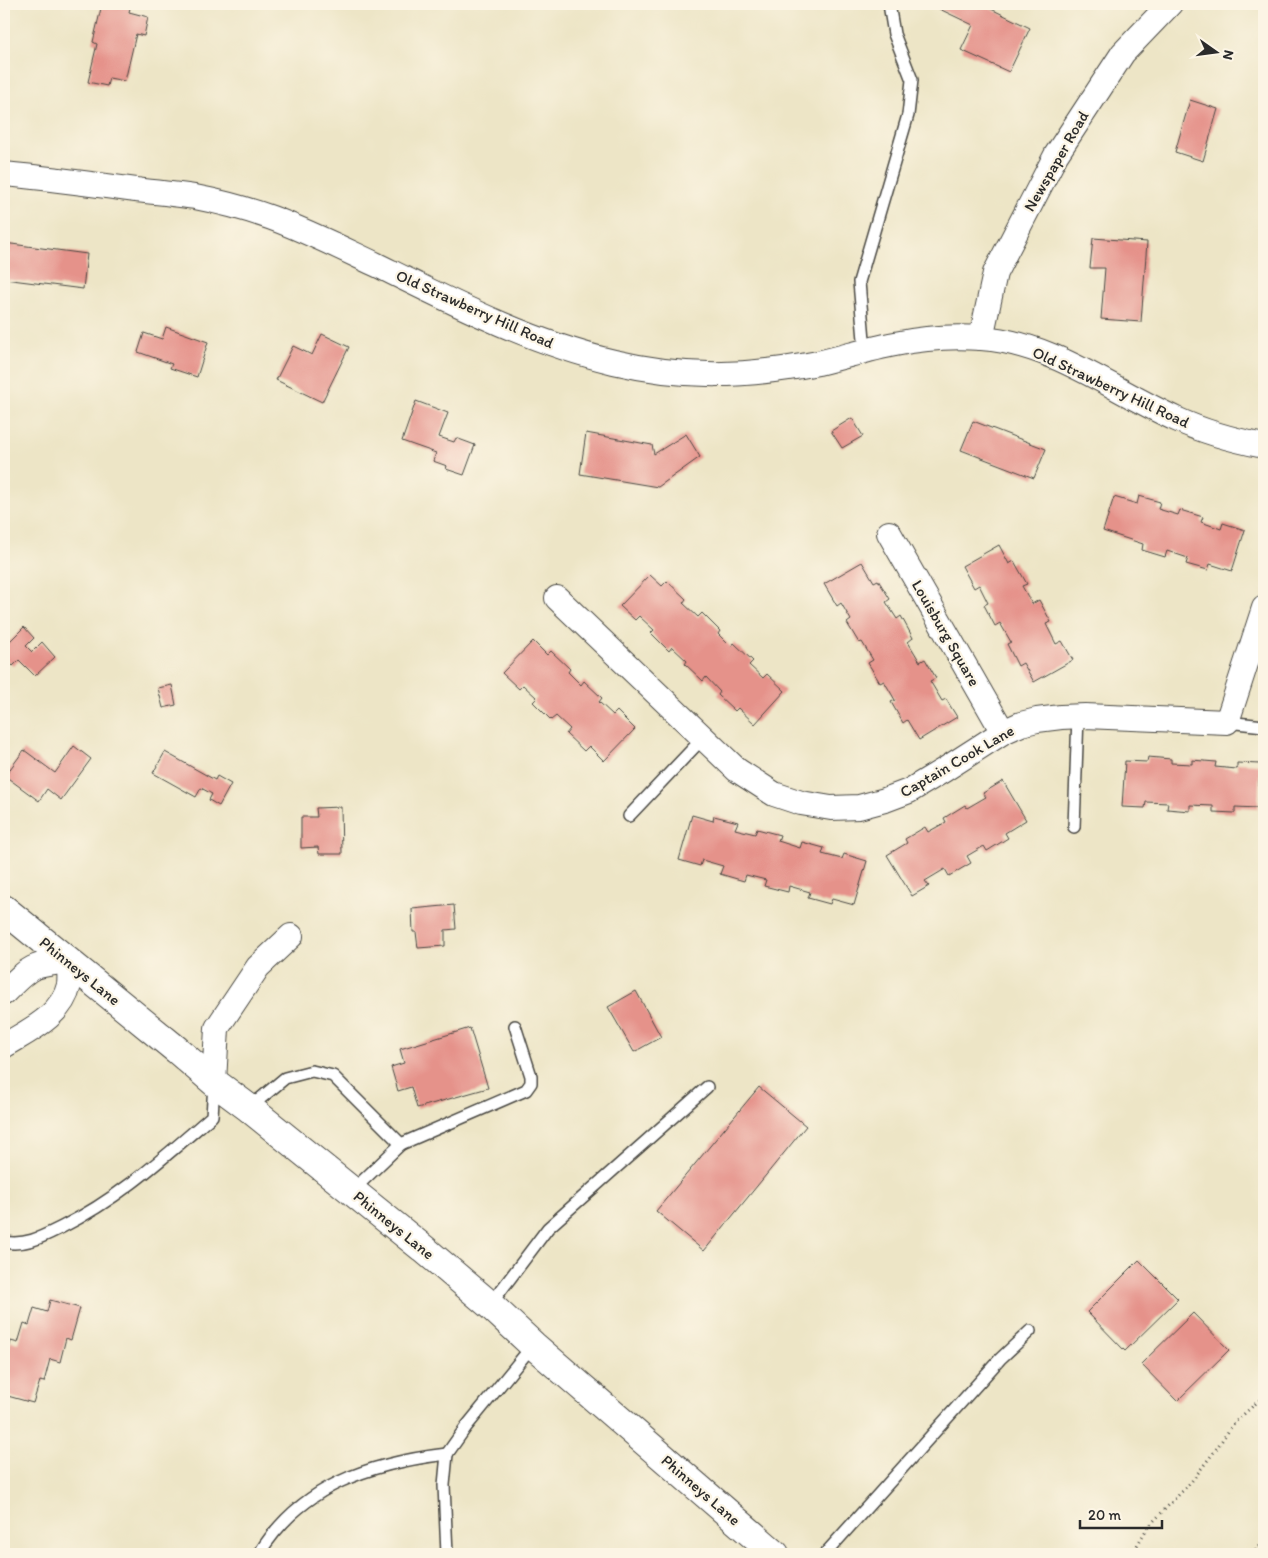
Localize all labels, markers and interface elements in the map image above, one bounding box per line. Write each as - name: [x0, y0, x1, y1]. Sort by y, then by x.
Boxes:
- north arrow: [1190, 28, 1240, 78]
- text: N: [1219, 48, 1238, 62]
- street label: Newspaper Road: [1020, 107, 1093, 215]
- street label: Old Strawberry Hill Road: [393, 266, 557, 353]
- street label: Old Strawberry Hill Road: [1030, 342, 1193, 432]
- street label: Louisburg Square: [908, 576, 984, 690]
- street label: Captain Cook Lane: [897, 721, 1017, 801]
- street label: Phinneys Lane: [36, 933, 124, 1009]
- street label: Phinneys Lane: [350, 1187, 438, 1263]
- street label: Phinneys Lane: [658, 1451, 744, 1529]
- scale bar: [1080, 1498, 1163, 1530]
- text: 20 m: [1088, 1506, 1122, 1524]

